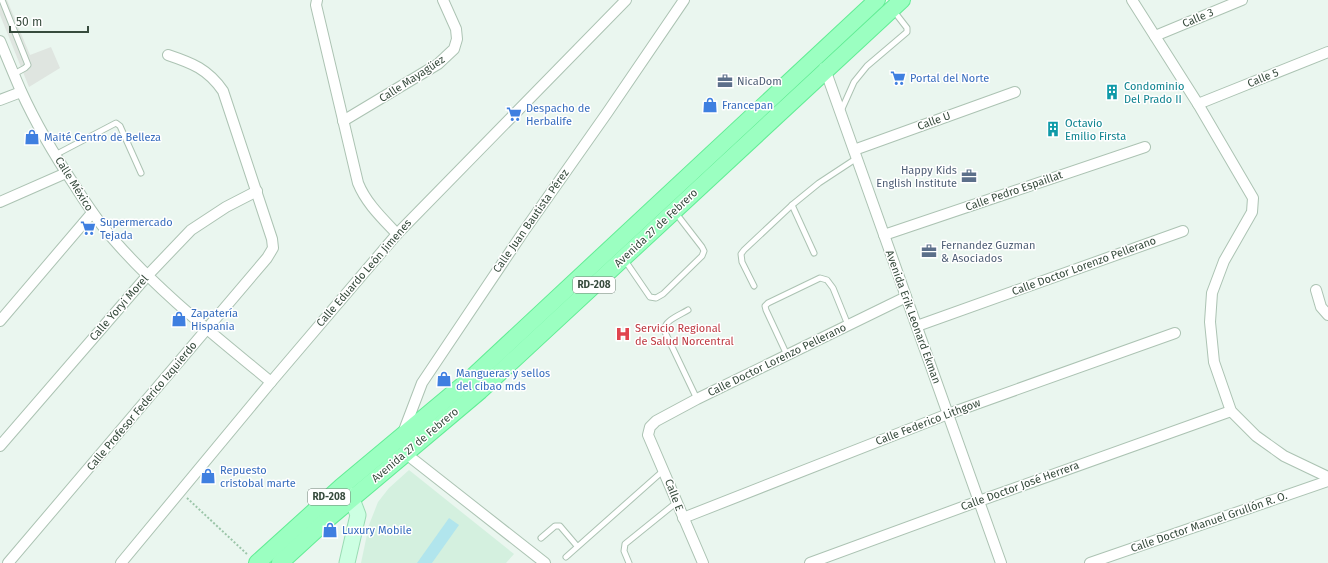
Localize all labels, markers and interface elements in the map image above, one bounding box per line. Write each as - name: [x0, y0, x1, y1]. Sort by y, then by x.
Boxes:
- street label: Calle 3: [1180, 6, 1216, 30]
- scale bar: [10, 8, 88, 34]
- text: 50 m: [16, 15, 42, 29]
- street label: Calle Mayagüez: [377, 53, 447, 105]
- street label: Calle 5: [1245, 66, 1281, 90]
- supermarket icon: Portal del Norte: [889, 69, 907, 87]
- office icon: NicaDom: [716, 72, 734, 90]
- place label: Portal del Norte: [910, 72, 989, 85]
- place label: NicaDom: [737, 75, 782, 88]
- place label: Condominio Del Prado II: [1124, 80, 1184, 106]
- building icon: Condominio Del Prado II: [1103, 83, 1121, 101]
- shop icon: Francepan: [701, 96, 719, 114]
- place label: Francepan: [722, 99, 773, 112]
- place label: Despacho de Herbalife: [526, 102, 590, 128]
- supermarket icon: Despacho de Herbalife: [505, 105, 523, 123]
- street label: Calle U: [916, 109, 952, 133]
- place label: Octavio Emilio Firsta: [1065, 117, 1126, 143]
- building icon: Octavio Emilio Firsta: [1044, 120, 1062, 138]
- shop icon: Maité Centro de Belleza: [23, 128, 41, 146]
- place label: Maité Centro de Belleza: [44, 131, 161, 144]
- street label: Calle México: [52, 154, 96, 214]
- place label: Happy Kids English Institute: [876, 164, 957, 190]
- street label: Calle Juan Bautista Pérez: [490, 167, 572, 275]
- office icon: Happy Kids English Institute: [960, 167, 978, 185]
- street label: Calle Pedro Espaillat: [964, 168, 1064, 214]
- street label: Avenida 27 de Febrero: [612, 186, 700, 270]
- place label: Supermercado Tejada: [100, 216, 173, 242]
- street label: Calle Eduardo León Jimenes: [314, 217, 414, 329]
- supermarket icon: Supermercado Tejada: [79, 219, 97, 237]
- street label: Calle Doctor Lorenzo Pellerano: [1010, 234, 1158, 298]
- place label: Fernandez Guzman & Asociados: [941, 239, 1035, 265]
- office icon: Fernandez Guzman & Asociados: [920, 242, 938, 260]
- street label: Avenida Erik Leonard Ekman: [883, 248, 943, 386]
- street label: Calle Yoryi Morel: [87, 272, 151, 344]
- road number: RD-208: [573, 277, 615, 293]
- place label: Zapatería Hispania: [191, 307, 238, 333]
- shop icon: Zapatería Hispania: [170, 310, 188, 328]
- street label: Calle Doctor Lorenzo Pellerano: [706, 321, 848, 399]
- place label: Servicio Regional de Salud Norcentral: [635, 322, 734, 348]
- hospital icon: Servicio Regional de Salud Norcentral: [614, 325, 632, 343]
- street label: Calle Profesor Federico Izquierdo: [84, 339, 200, 473]
- place label: Mangueras y sellos del cibao mds: [456, 367, 550, 393]
- shop icon: Mangueras y sellos del cibao mds: [435, 370, 453, 388]
- street label: Calle Federico Lithgow: [874, 396, 982, 448]
- street label: Avenida 27 de Febrero: [369, 405, 461, 485]
- street label: Calle Doctor José Herrera: [959, 459, 1081, 513]
- place label: Repuesto cristobal marte: [220, 464, 296, 490]
- shop icon: Repuesto cristobal marte: [199, 467, 217, 485]
- street label: Calle E: [662, 477, 686, 513]
- road number: RD-208: [308, 489, 350, 505]
- street label: Calle Doctor Manuel Grullón R. O.: [1129, 489, 1289, 555]
- shop icon: Luxury Mobile: [321, 521, 339, 539]
- place label: Luxury Mobile: [342, 524, 412, 537]

